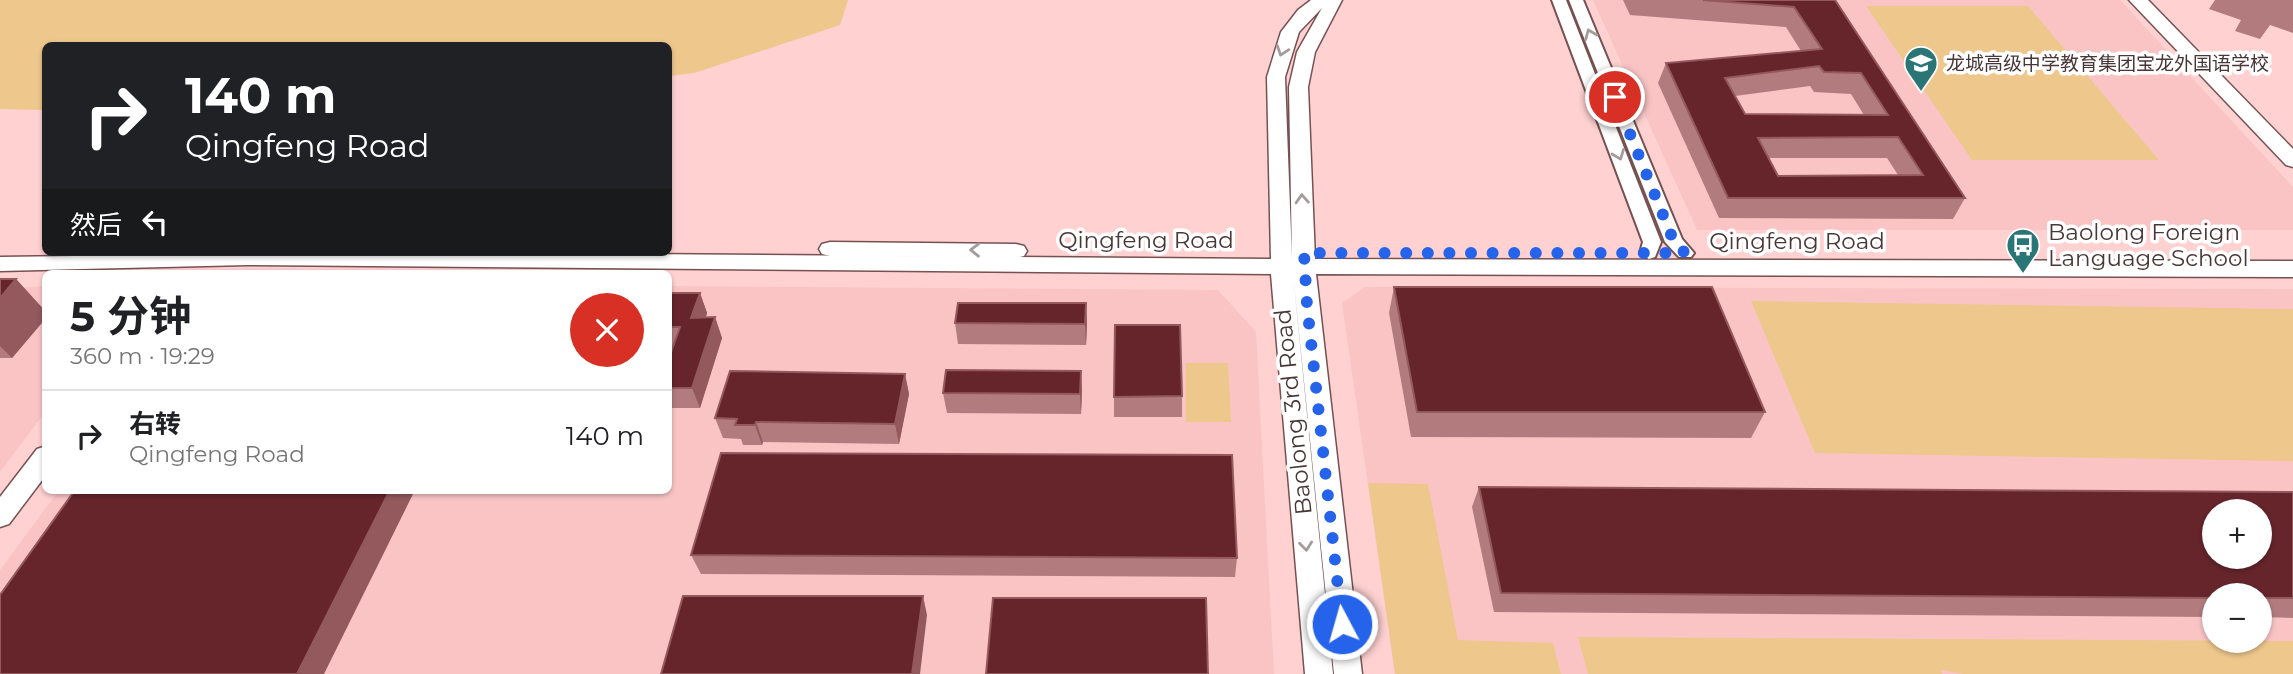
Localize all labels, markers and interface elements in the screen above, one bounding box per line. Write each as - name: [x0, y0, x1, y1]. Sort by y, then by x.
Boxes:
- one-way arrow: [1585, 29, 1599, 41]
- one-way arrow: [1276, 44, 1290, 56]
- school or university icon: 龙城高级中学教育集团宝龙外国语学校: [1902, 44, 1940, 93]
- place label: 龙城高级中学教育集团宝龙外国语学校: [1946, 52, 2269, 75]
- text: 140 m: [185, 66, 337, 125]
- pin: [1585, 67, 1645, 127]
- icon: right: [70, 70, 161, 161]
- icon: arrive: [1596, 78, 1634, 116]
- text: Qingfeng Road: [185, 126, 430, 165]
- one-way arrow: [1610, 149, 1624, 161]
- one-way arrow: [1294, 193, 1309, 204]
- icon: left: [136, 203, 174, 241]
- text: 然后: [70, 209, 122, 241]
- place label: Baolong Foreign Language School: [2048, 218, 2249, 272]
- street label: Qingfeng Road: [1058, 226, 1234, 254]
- bus stop icon: Baolong Foreign Language School: [2004, 226, 2042, 275]
- street label: Qingfeng Road: [1709, 227, 1885, 255]
- one-way arrow: [970, 242, 980, 258]
- text: 5 分钟: [70, 290, 191, 342]
- button: close: [570, 293, 644, 367]
- street label: Baolong 3rd Road: [1268, 308, 1318, 516]
- text: 360 m · 19:29: [70, 342, 215, 370]
- text: 右转: [129, 408, 181, 440]
- icon: right: [70, 417, 108, 455]
- text: 140 m: [566, 420, 644, 452]
- text: Qingfeng Road: [129, 440, 305, 468]
- map controls: [2202, 499, 2272, 653]
- button: +: [2202, 499, 2272, 569]
- one-way arrow: [1299, 540, 1314, 552]
- button: −: [2202, 583, 2272, 653]
- position arrow: [1305, 587, 1379, 661]

